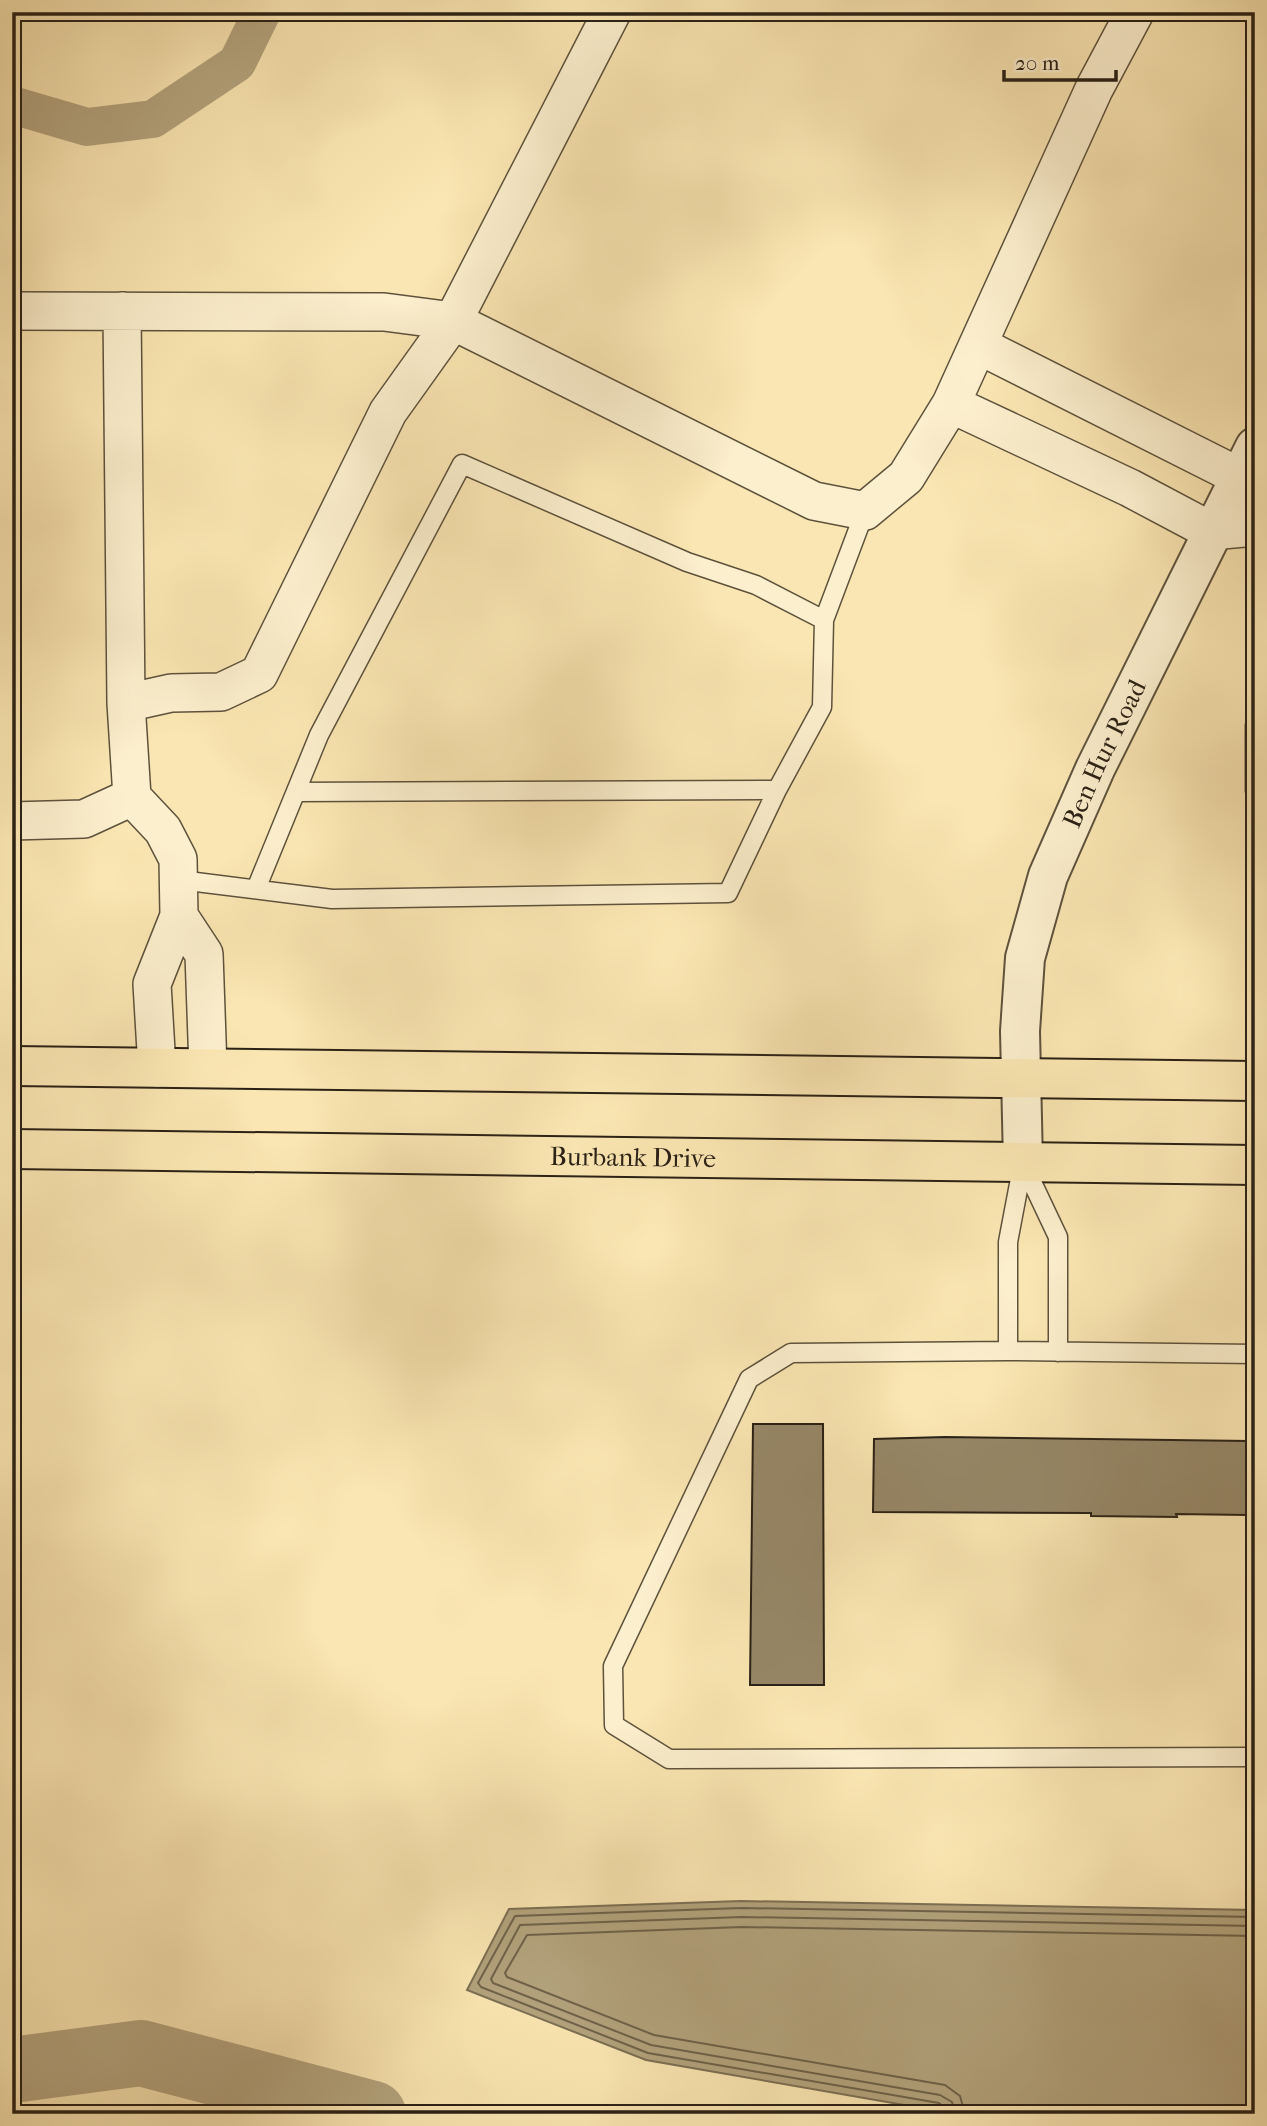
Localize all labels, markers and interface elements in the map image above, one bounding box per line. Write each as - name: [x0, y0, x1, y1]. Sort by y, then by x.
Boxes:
- scale bar: [1004, 38, 1116, 82]
- text: 20 m: [1015, 51, 1060, 75]
- street label: Ben Hur Road: [1056, 674, 1153, 832]
- street label: Burbank Drive: [550, 1141, 716, 1174]

